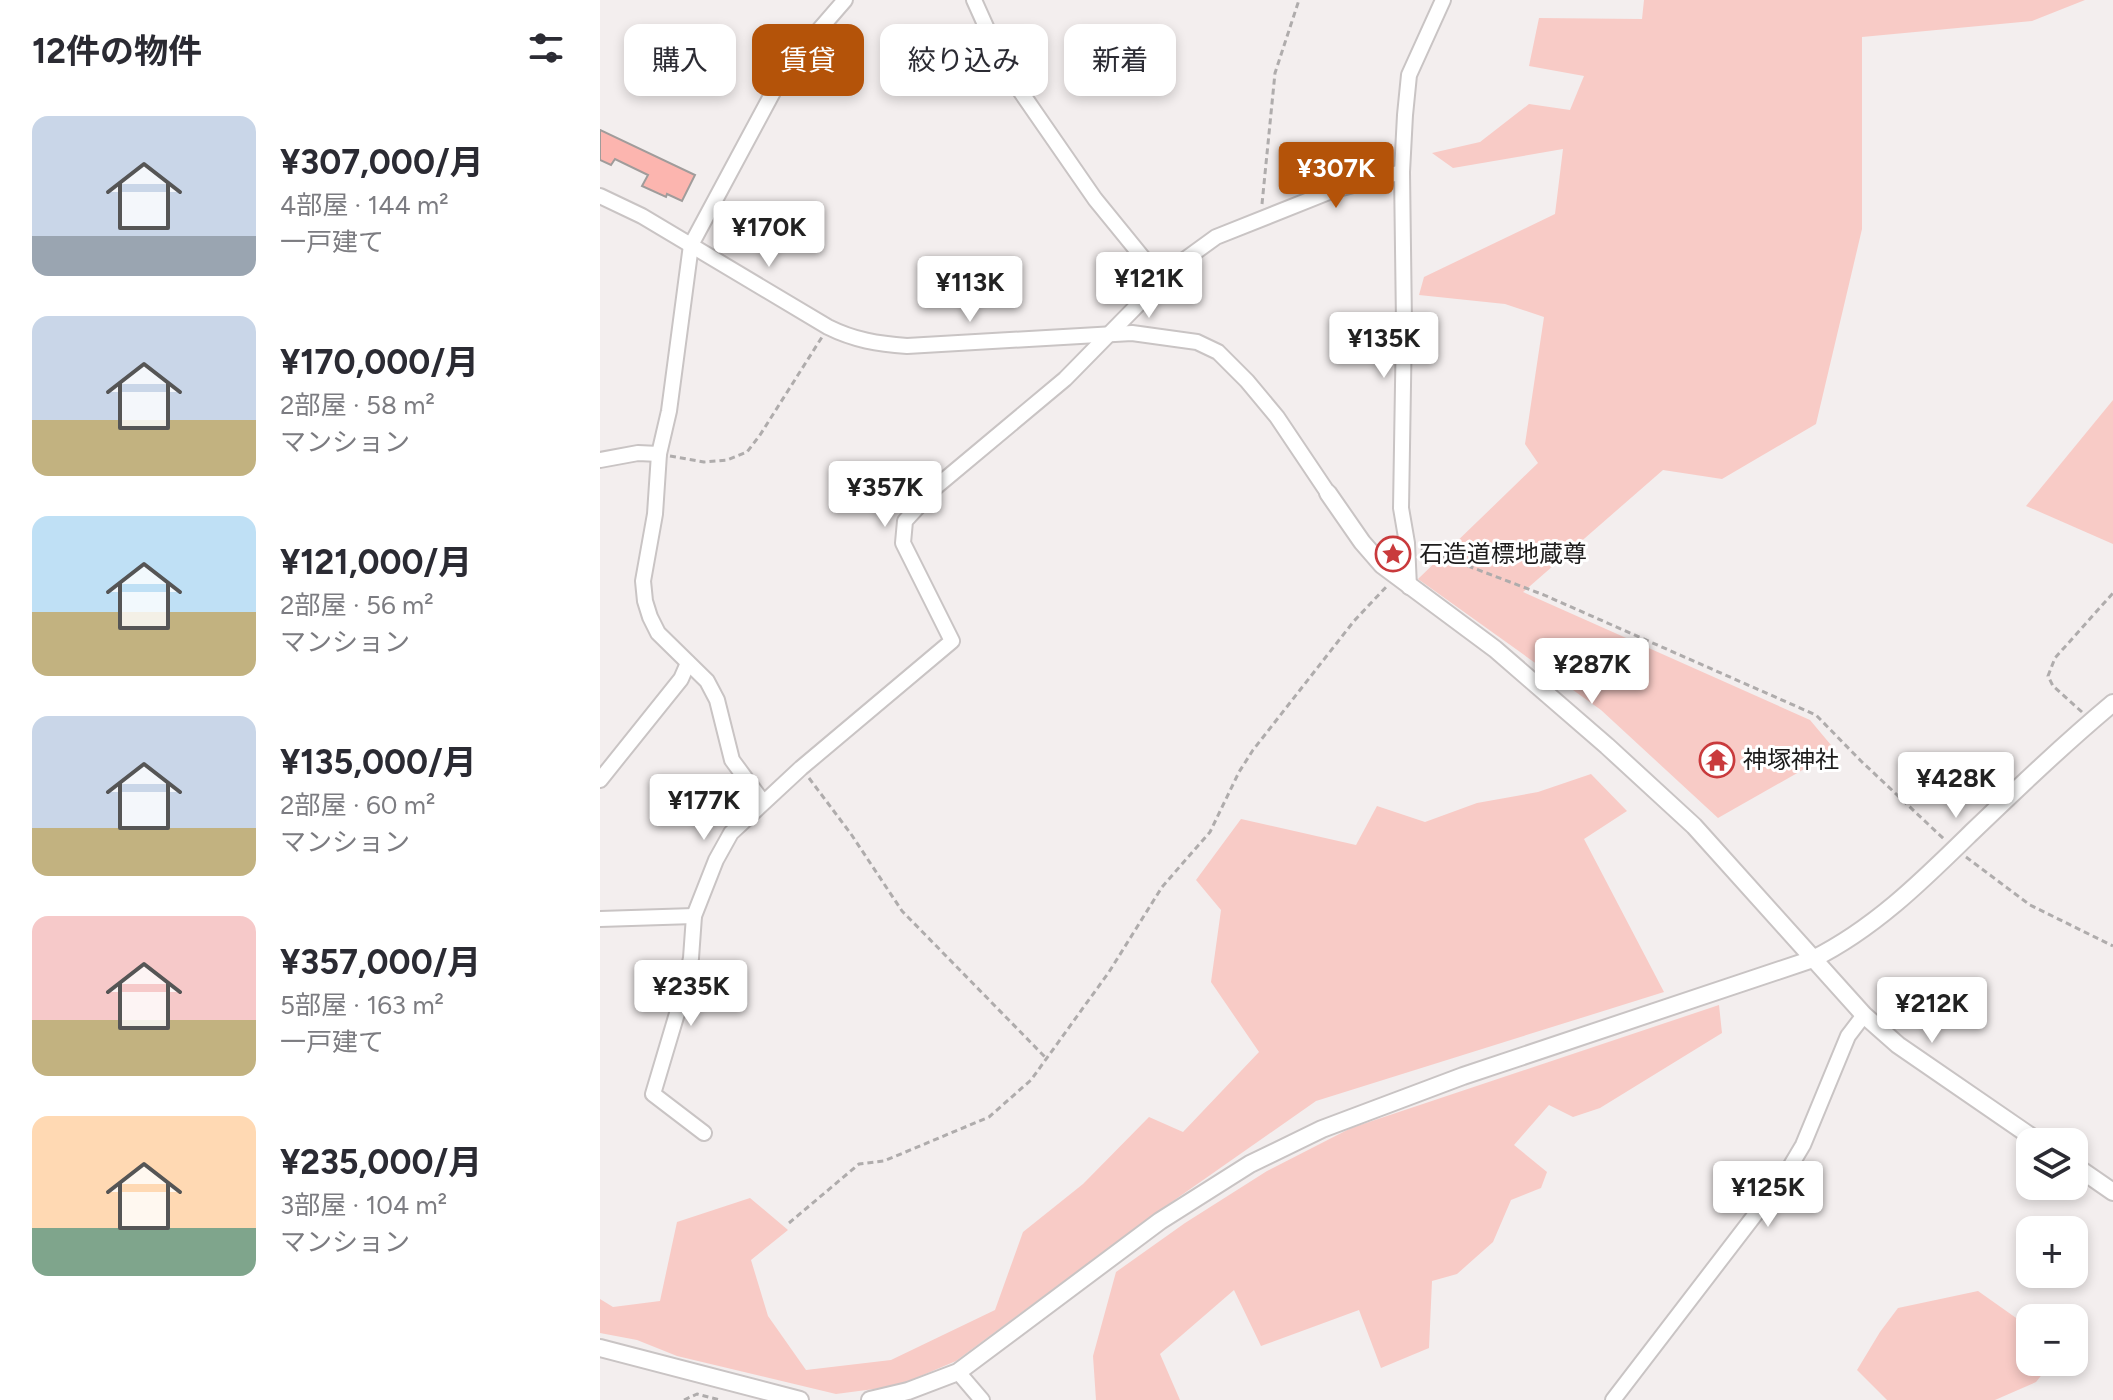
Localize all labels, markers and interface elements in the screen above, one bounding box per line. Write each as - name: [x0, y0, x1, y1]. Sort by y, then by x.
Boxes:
- chip: 購入: [624, 24, 736, 96]
- chip: 賃貸: [752, 24, 864, 96]
- chip: 絞り込み: [880, 24, 1048, 96]
- chip: 新着: [1064, 24, 1176, 96]
- icon: filters: [524, 26, 568, 70]
- text: 12件の物件: [32, 31, 202, 72]
- text: ¥307,000/月: [280, 142, 484, 183]
- pin: ¥307K: [1280, 142, 1392, 210]
- icon: home: [96, 148, 192, 244]
- text: ¥307K: [1297, 152, 1375, 184]
- text: 4部屋 · 144 m²: [280, 189, 449, 221]
- pin: ¥170K: [713, 201, 825, 269]
- text: ¥170K: [731, 211, 807, 243]
- text: 一戸建て: [280, 226, 384, 258]
- pin: ¥121K: [1093, 252, 1205, 320]
- pin: ¥113K: [914, 256, 1026, 324]
- text: ¥121K: [1114, 262, 1184, 294]
- text: ¥113K: [935, 266, 1005, 298]
- pin: ¥135K: [1328, 312, 1440, 380]
- text: ¥135K: [1347, 322, 1421, 354]
- text: ¥170,000/月: [280, 342, 479, 383]
- icon: home: [96, 348, 192, 444]
- text: 2部屋 · 58 m²: [280, 389, 435, 421]
- text: マンション: [280, 426, 410, 458]
- pin: ¥357K: [829, 461, 941, 529]
- text: ¥357K: [847, 471, 923, 503]
- place icon: 石造道標地蔵尊: [1374, 535, 1412, 573]
- place label: 石造道標地蔵尊: [1419, 539, 1587, 568]
- text: ¥121,000/月: [280, 542, 472, 583]
- icon: home: [96, 548, 192, 644]
- text: 2部屋 · 56 m²: [280, 589, 434, 621]
- text: マンション: [280, 626, 410, 658]
- pin: ¥287K: [1536, 638, 1648, 706]
- text: ¥287K: [1553, 648, 1631, 680]
- temple icon: 神塚神社: [1698, 741, 1736, 779]
- text: ¥135,000/月: [280, 742, 477, 783]
- place label: 神塚神社: [1743, 745, 1839, 774]
- icon: home: [96, 748, 192, 844]
- pin: ¥428K: [1900, 752, 2012, 820]
- text: ¥428K: [1916, 762, 1996, 794]
- pin: ¥177K: [648, 774, 760, 842]
- text: ¥177K: [668, 784, 740, 816]
- text: 2部屋 · 60 m²: [280, 789, 435, 821]
- text: マンション: [280, 826, 410, 858]
- text: ¥357,000/月: [280, 942, 481, 983]
- icon: home: [96, 948, 192, 1044]
- pin: ¥235K: [635, 960, 747, 1028]
- text: ¥235K: [652, 970, 730, 1002]
- pin: ¥212K: [1876, 977, 1988, 1045]
- text: ¥212K: [1895, 987, 1969, 1019]
- text: 5部屋 · 163 m²: [280, 989, 444, 1021]
- text: 一戸建て: [280, 1026, 384, 1058]
- map controls: [2016, 1128, 2088, 1376]
- button: layers: [2016, 1128, 2088, 1200]
- text: ¥235,000/月: [280, 1142, 482, 1183]
- icon: home: [96, 1148, 192, 1244]
- pin: ¥125K: [1712, 1161, 1824, 1229]
- text: ¥125K: [1731, 1171, 1805, 1203]
- text: 3部屋 · 104 m²: [280, 1189, 447, 1221]
- button: +: [2016, 1216, 2088, 1288]
- text: マンション: [280, 1226, 410, 1258]
- button: −: [2016, 1304, 2088, 1376]

